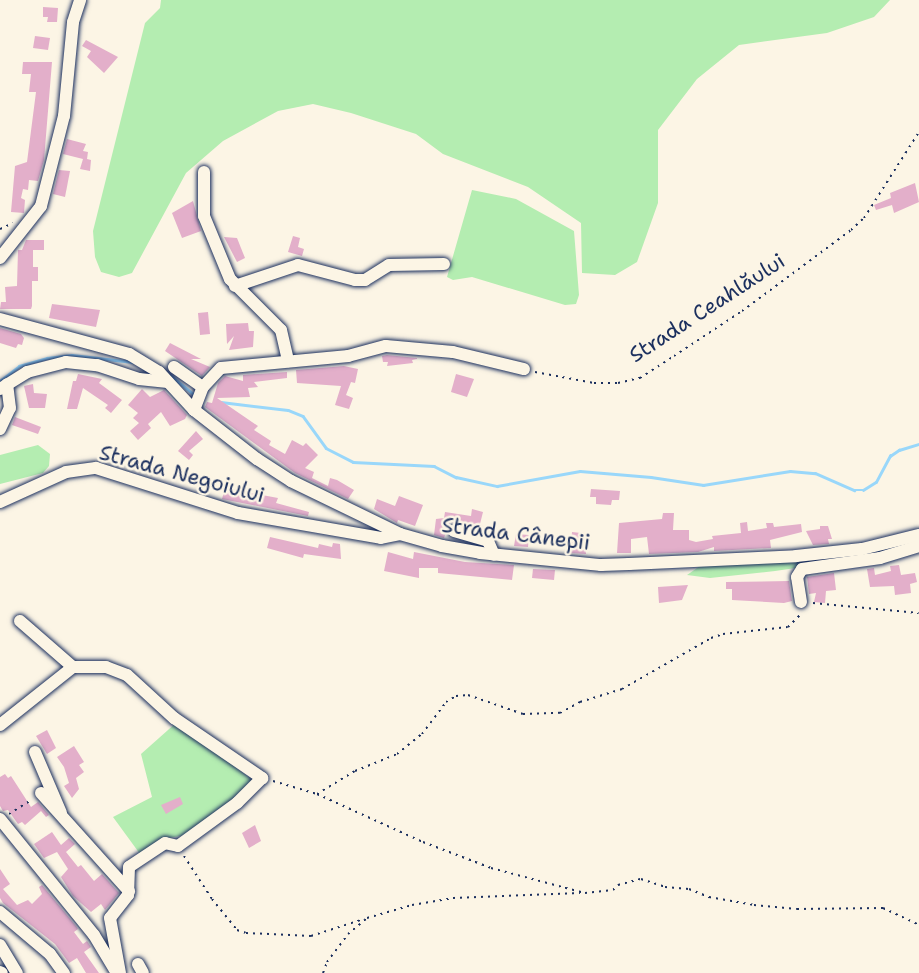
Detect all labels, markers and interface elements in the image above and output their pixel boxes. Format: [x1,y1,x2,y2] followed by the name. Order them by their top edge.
[624,248,790,368] street label: Strada Ceahlăului
[97,440,267,508] street label: Strada Negoiului
[440,512,592,556] street label: Strada Cânepii

